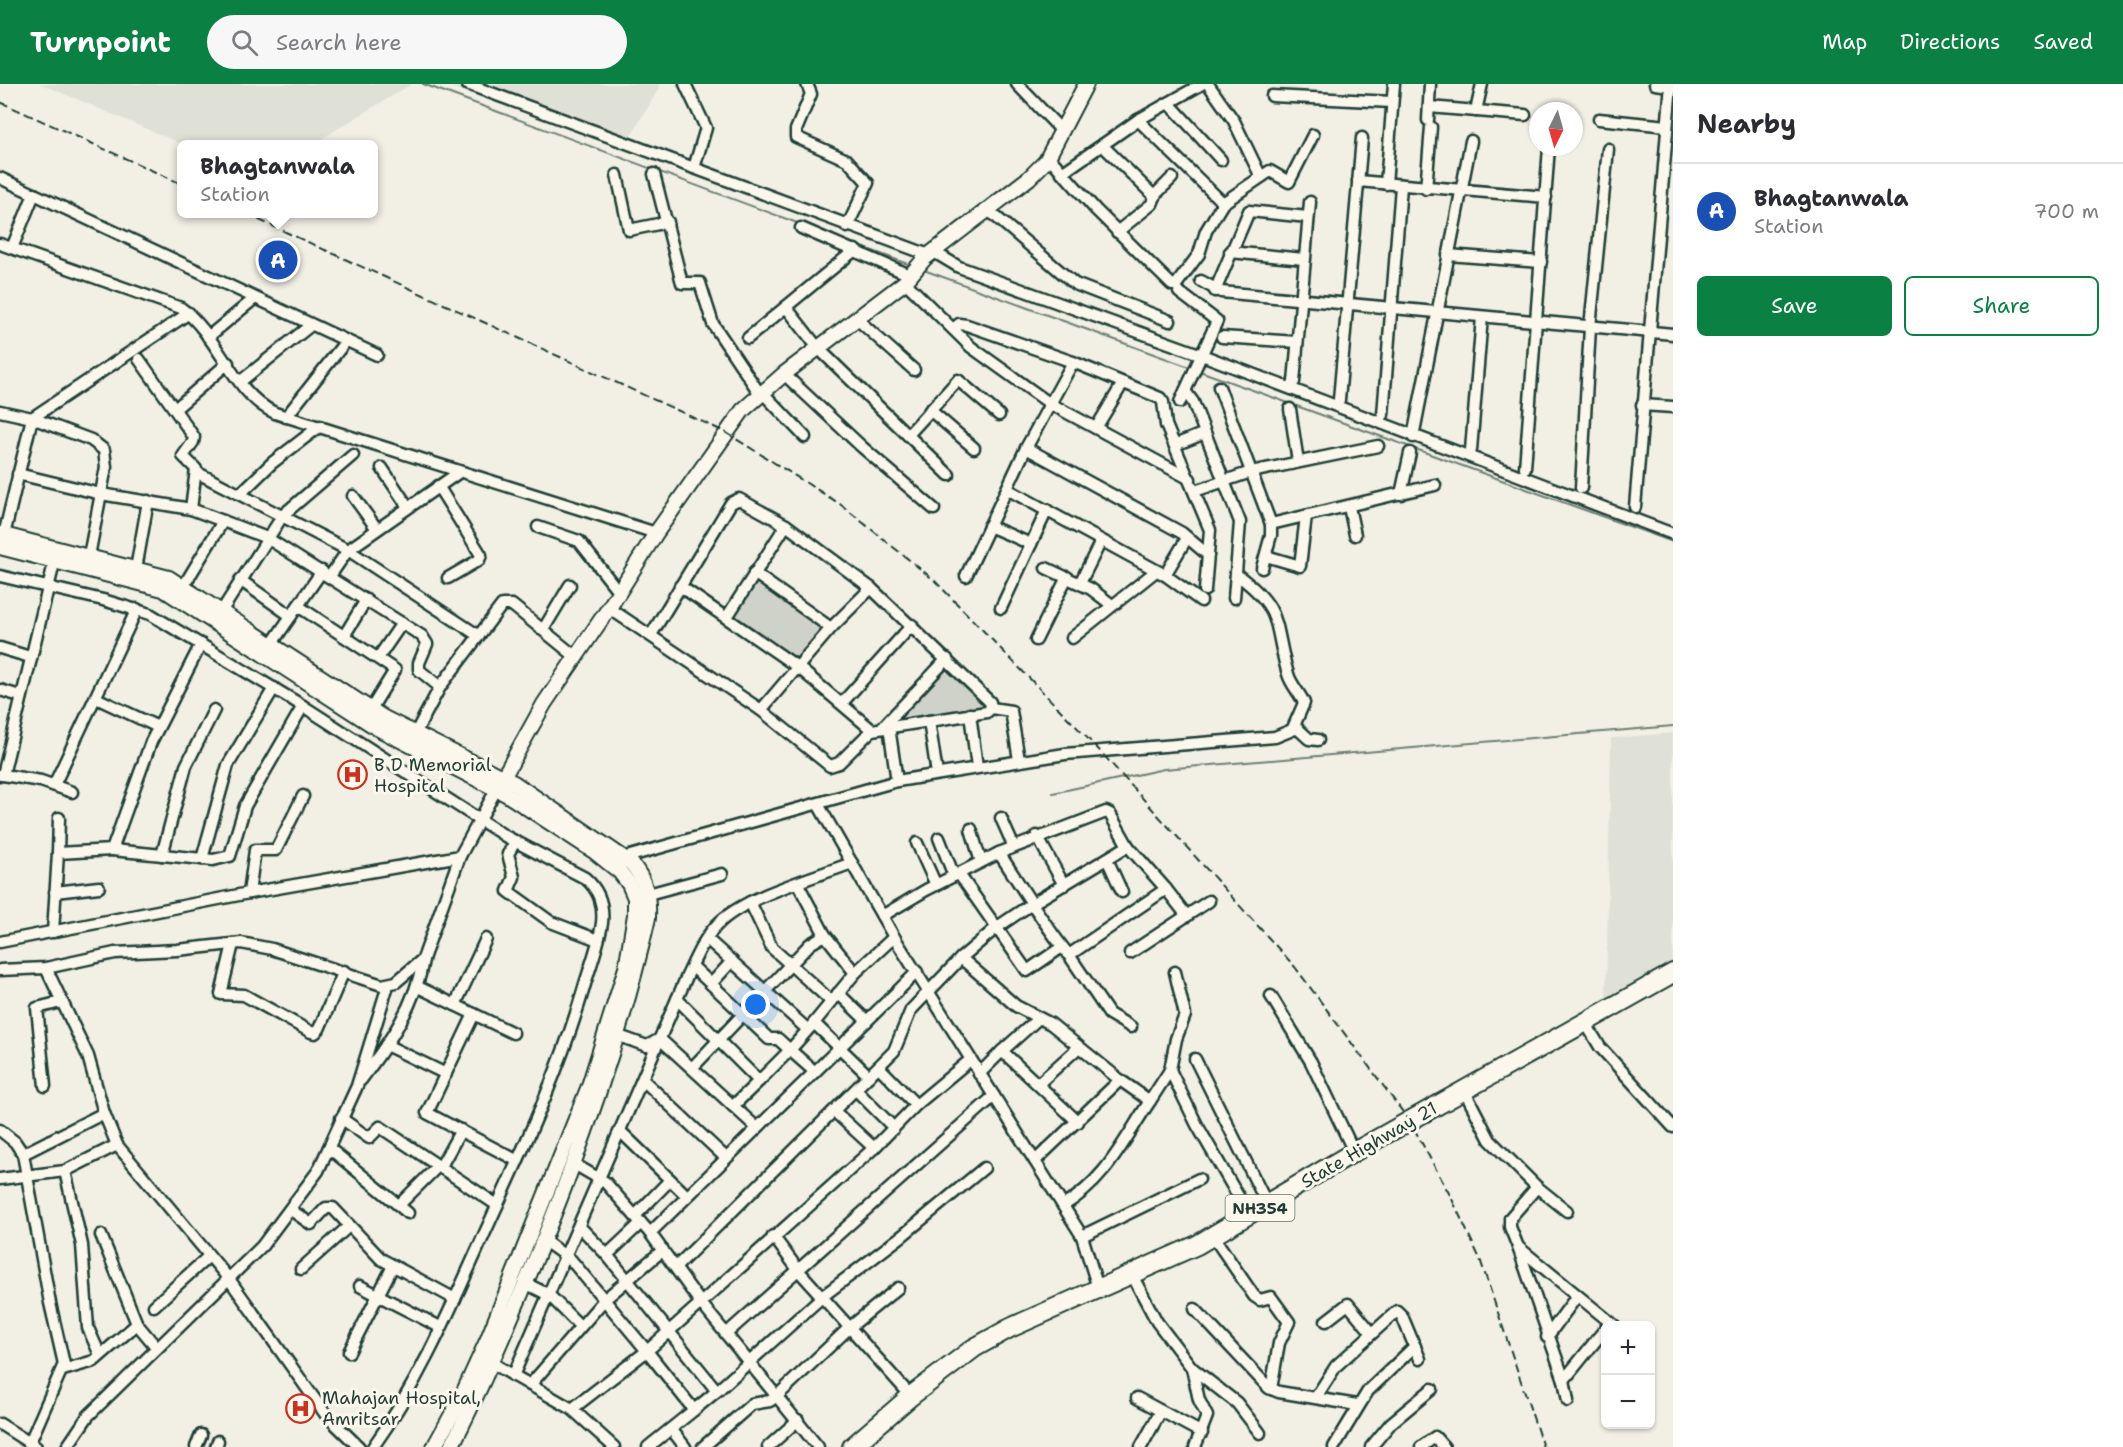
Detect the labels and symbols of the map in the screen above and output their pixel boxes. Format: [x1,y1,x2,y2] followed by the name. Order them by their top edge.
[1529,102,1583,156] north arrow
[258,238,298,282] pin: A
[374,753,492,798] place label: B D Memorial Hospital
[337,759,369,791] hospital icon: B D Memorial Hospital
[741,990,770,1019] your location
[1297,1096,1441,1194] street label: State Highway 21
[1226,1195,1294,1221] road number: NH354
[322,1386,481,1431] place label: Mahajan Hospital, Amritsar
[285,1392,317,1424] hospital icon: Mahajan Hospital, Amritsar

